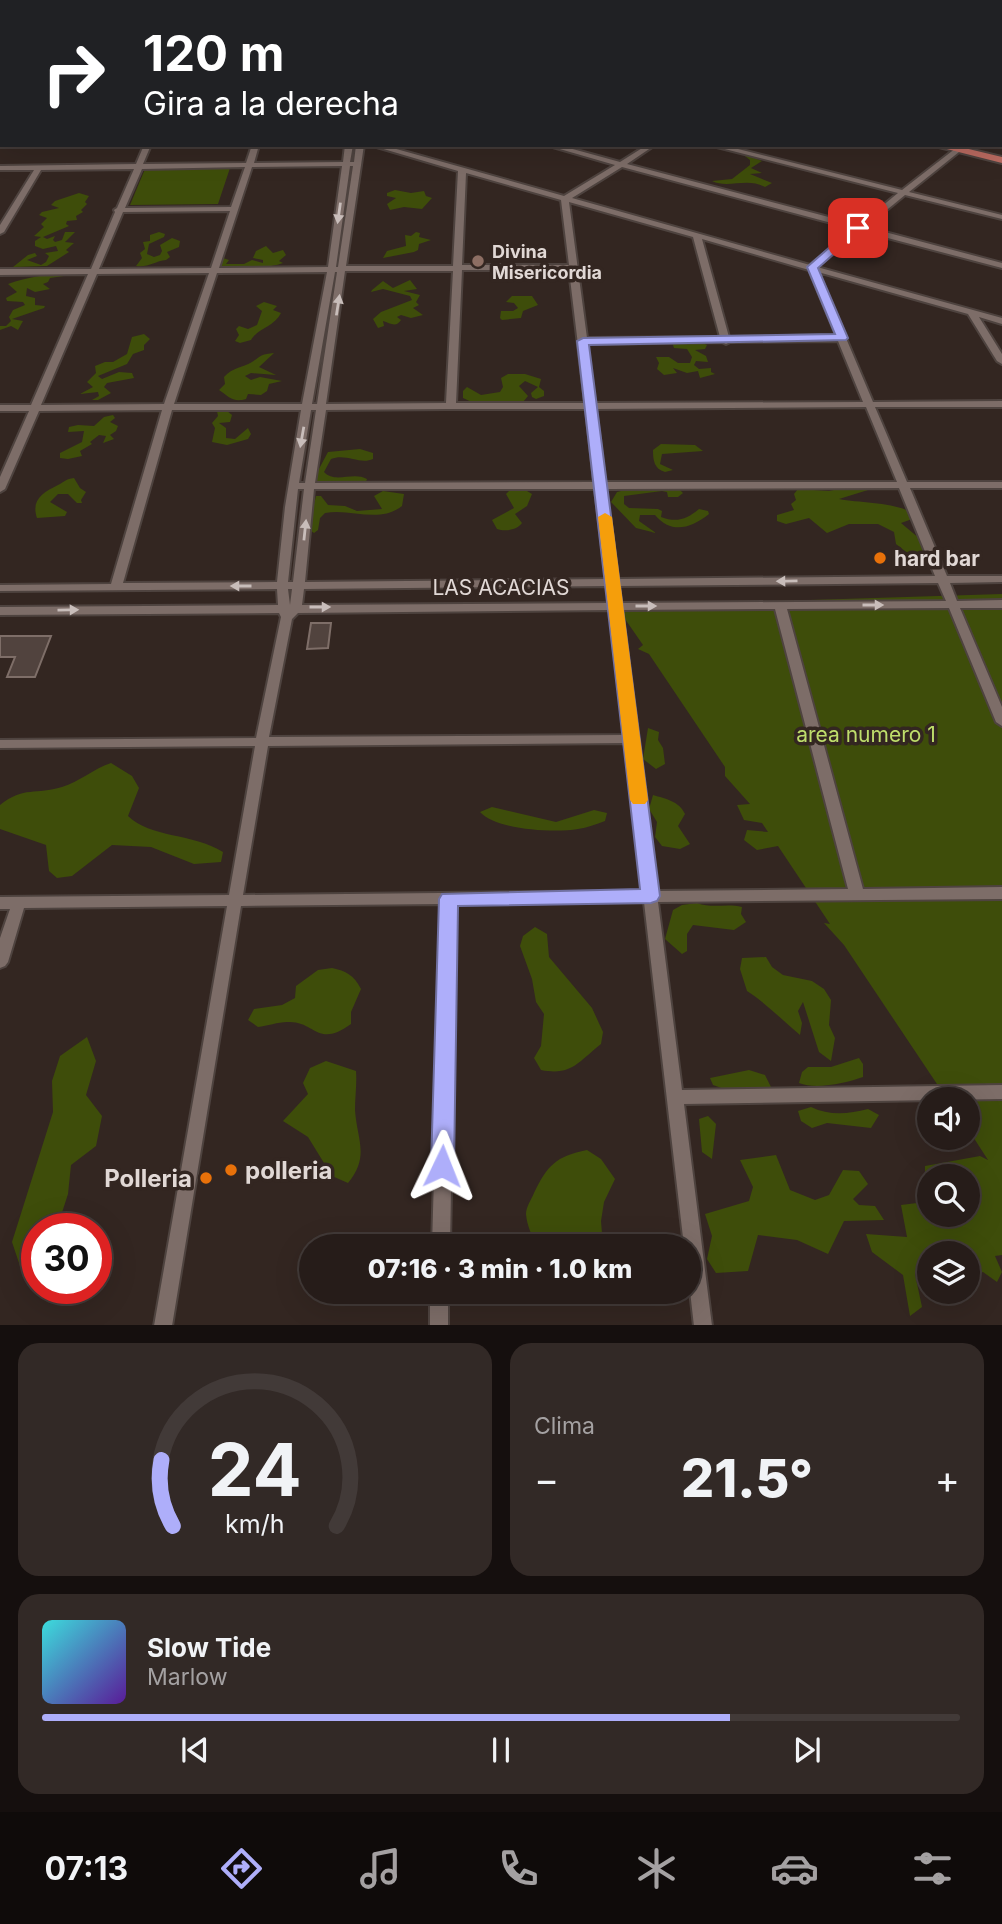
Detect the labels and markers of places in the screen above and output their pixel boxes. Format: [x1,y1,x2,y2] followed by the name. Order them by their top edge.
[828,198,888,258] pin
[492,241,602,283] place label: Divina Misericordia
[470,253,486,269] marker: Divina Misericordia
[894,546,980,571] place label: hard bar
[872,550,888,566] marker: hard bar
[245,1156,333,1185] place label: polleria
[223,1162,239,1178] marker: polleria
[104,1164,192,1193] place label: Polleria
[198,1170,214,1186] marker: Polleria

